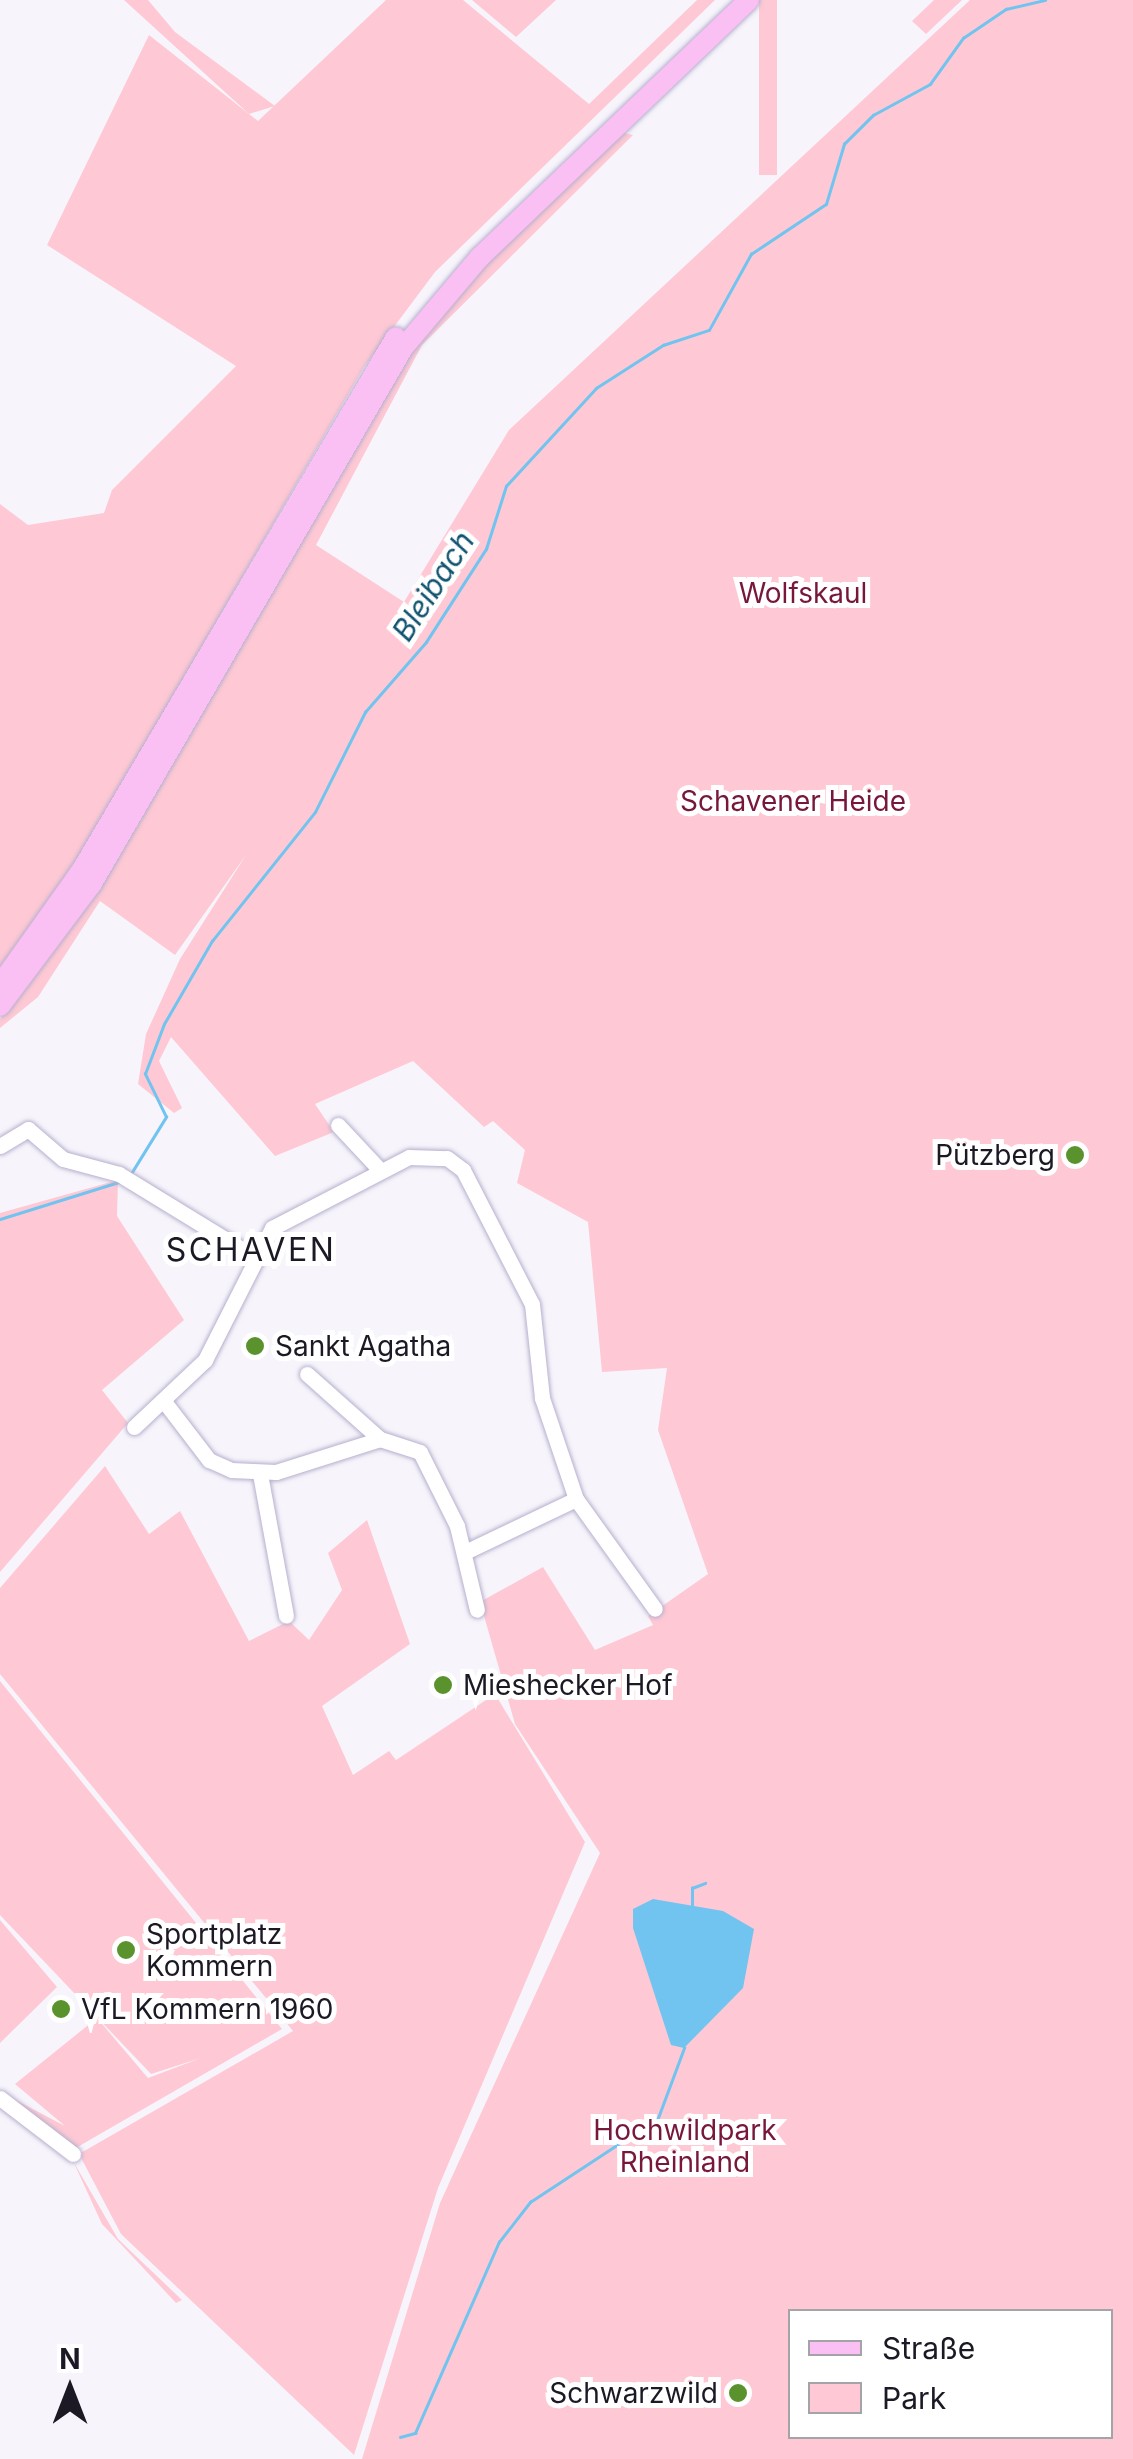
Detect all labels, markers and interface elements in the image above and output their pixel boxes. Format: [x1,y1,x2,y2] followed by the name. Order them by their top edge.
[384,525,482,647] water label: Bleibach
[739,576,867,610] park label: Wolfskaul
[680,784,906,818] park label: Schavener Heide
[935,1138,1055,1172] place label: Pützberg
[1064,1144,1086,1166] marker: Pützberg
[166,1231,336,1269] district label: SCHAVEN
[275,1329,451,1363] place label: Sankt Agatha
[244,1335,266,1357] marker: Sankt Agatha
[463,1668,672,1702] place label: Mieshecker Hof
[432,1674,454,1696] marker: Mieshecker Hof
[146,1917,282,1983] place label: Sportplatz Kommern
[115,1939,137,1961] marker: Sportplatz Kommern
[81,1992,333,2026] place label: VfL Kommern 1960
[50,1998,72,2020] marker: VfL Kommern 1960
[593,2113,777,2179] park label: Hochwildpark Rheinland
[788,2309,1113,2439] legend
[882,2330,975,2366] text: Straße
[20,2339,120,2439] north arrow
[59,2342,81,2376] text: N
[549,2376,718,2410] place label: Schwarzwild
[882,2380,946,2416] text: Park
[727,2382,749,2404] marker: Schwarzwild

